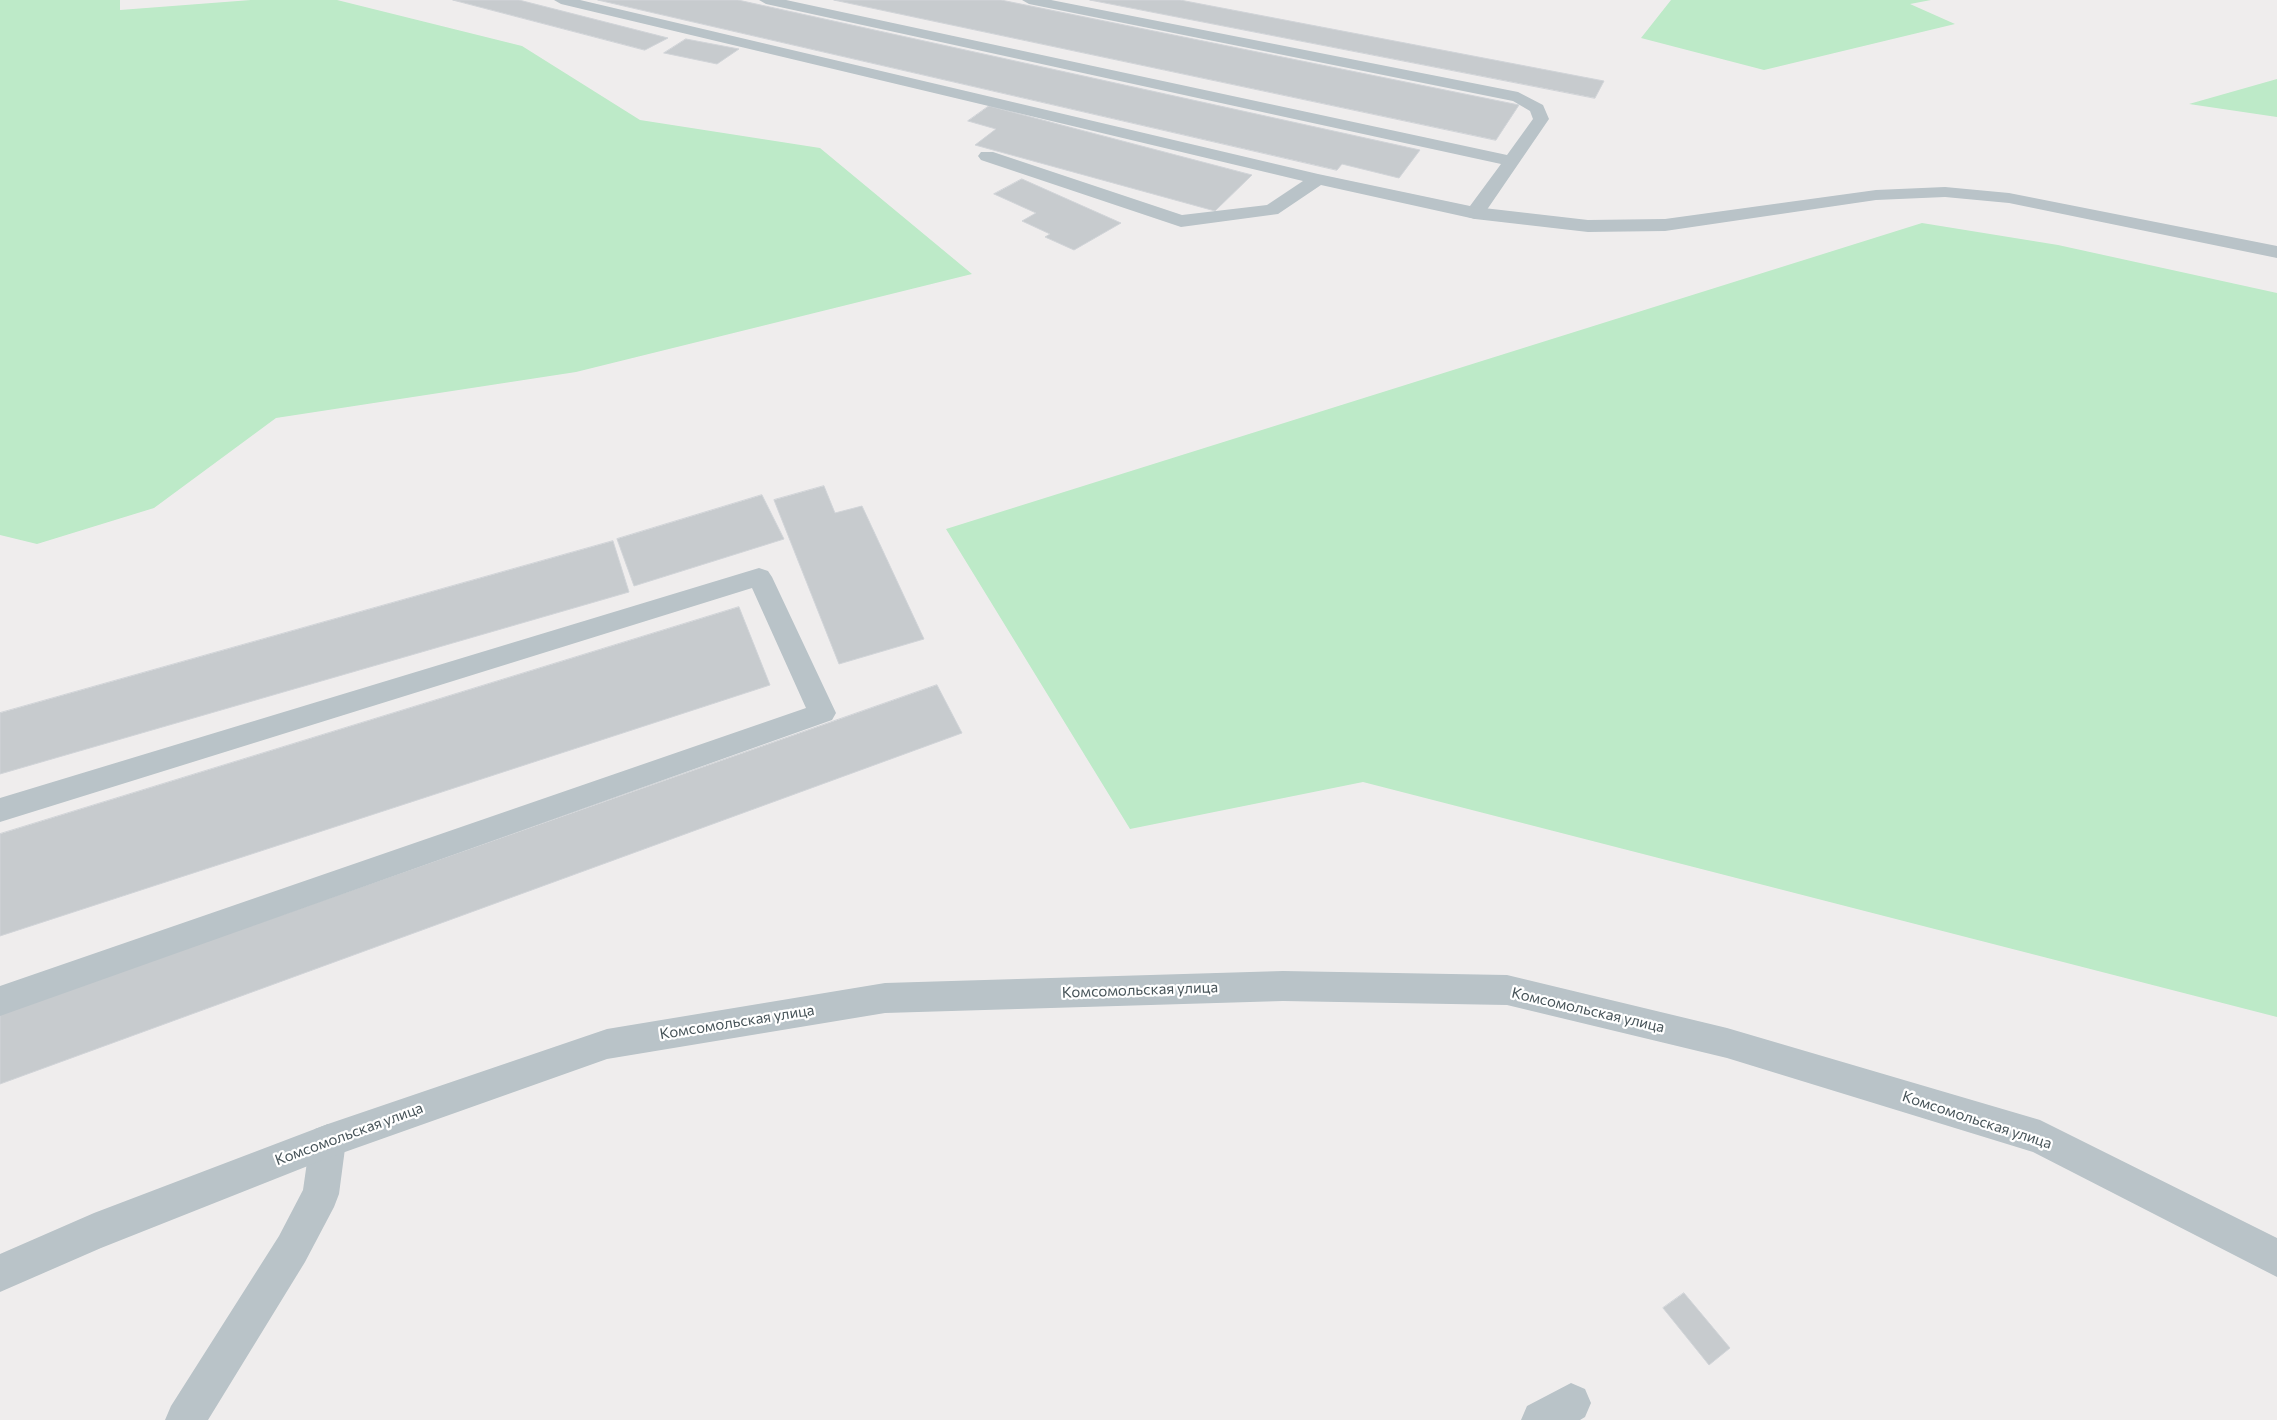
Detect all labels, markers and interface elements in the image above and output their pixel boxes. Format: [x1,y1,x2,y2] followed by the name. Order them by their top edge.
[1062,978,1218,1002] street label: Комсомольская улица
[1510,984,1666,1036] street label: Комсомольская улица
[658,1001,816,1043] street label: Комсомольская улица
[1900,1087,2054,1153] street label: Комсомольская улица
[272,1099,426,1169] street label: Комсомольская улица

